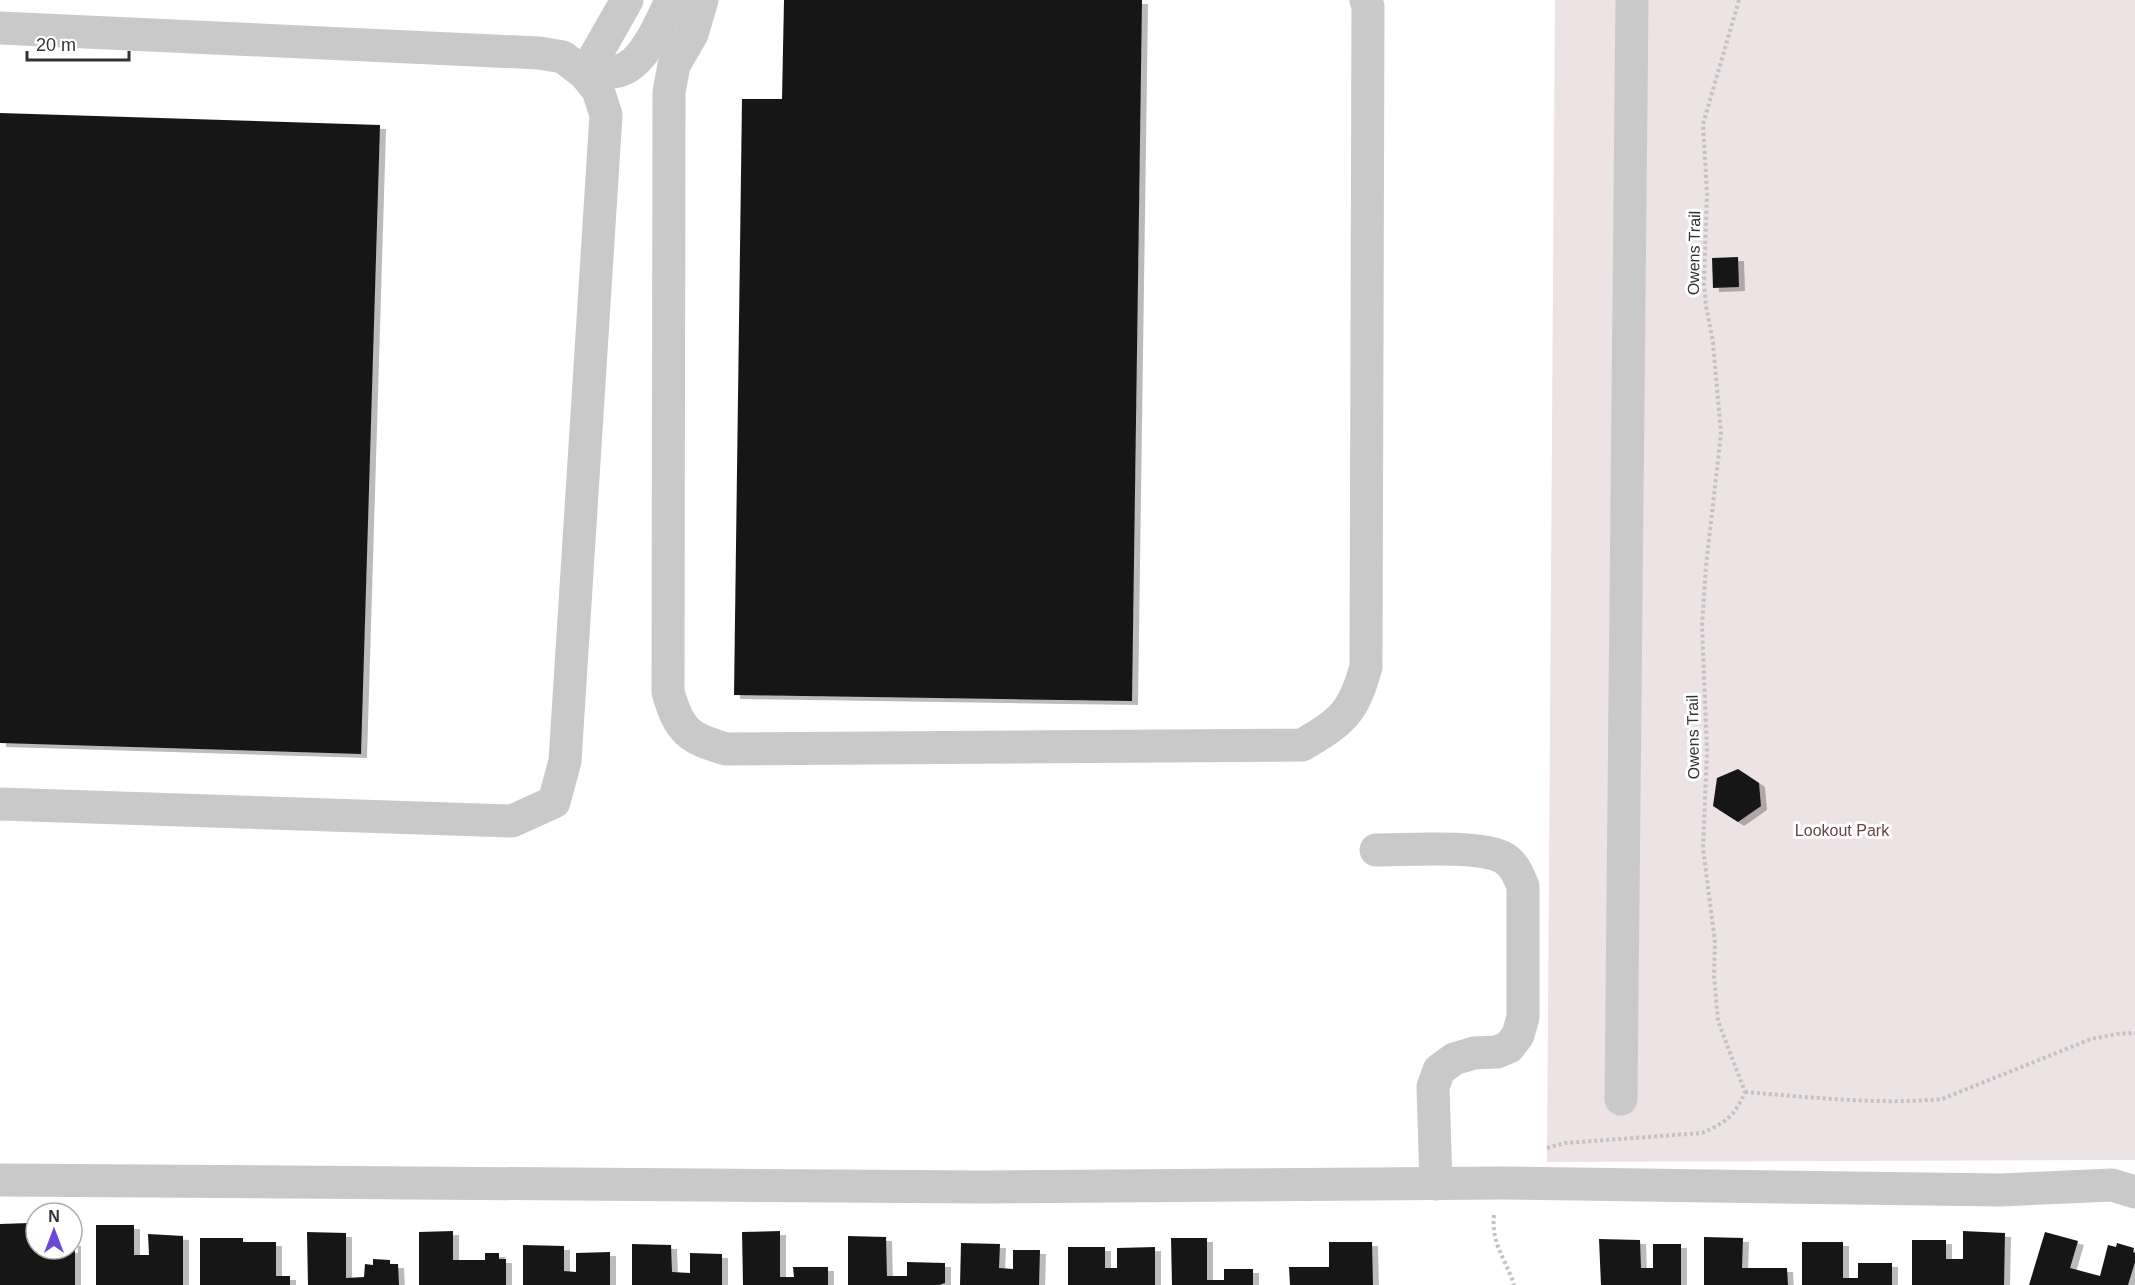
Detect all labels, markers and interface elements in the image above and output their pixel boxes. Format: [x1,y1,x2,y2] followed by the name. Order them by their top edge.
[27,24,129,62] scale bar
[36,35,76,55] text: 20 m
[1685,211,1703,295] street label: Owens Trail
[1684,695,1702,779] street label: Owens Trail
[1795,822,1890,839] park label: Lookout Park
[24,1201,84,1261] north arrow
[48,1208,60,1225] text: N

